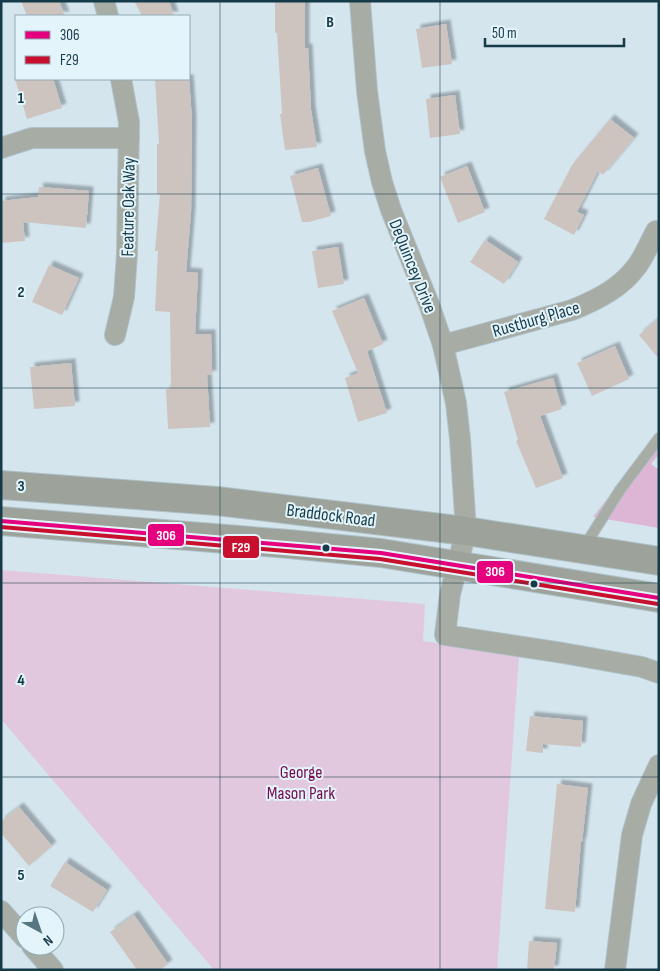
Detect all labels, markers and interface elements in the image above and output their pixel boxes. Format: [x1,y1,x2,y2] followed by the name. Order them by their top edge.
[326,13,334,32] text: B
[15,15,190,80] legend
[485,15,624,47] scale bar
[492,24,517,43] text: 50 m
[60,26,80,45] text: 306
[60,51,79,70] text: F29
[18,89,25,108] text: 1
[117,157,140,257] street label: Feature Oak Way
[384,216,441,316] street label: DeQuincey Drive
[17,283,25,302] text: 2
[490,297,582,342] street label: Rustburg Place
[17,477,25,496] text: 3
[285,500,377,531] street label: Braddock Road
[147,523,185,547] line badge: 306
[156,527,176,544] text: 306
[222,535,260,559] line badge: F29
[232,539,251,556] text: F29
[321,543,331,553] unlabelled marker
[476,560,514,584] line badge: 306
[485,563,505,580] text: 306
[529,579,539,589] unlabelled marker
[17,671,25,690] text: 4
[267,762,335,804] park label: George Mason Park
[17,866,25,885] text: 5
[15,906,65,956] north arrow
[40,932,56,949] text: N

